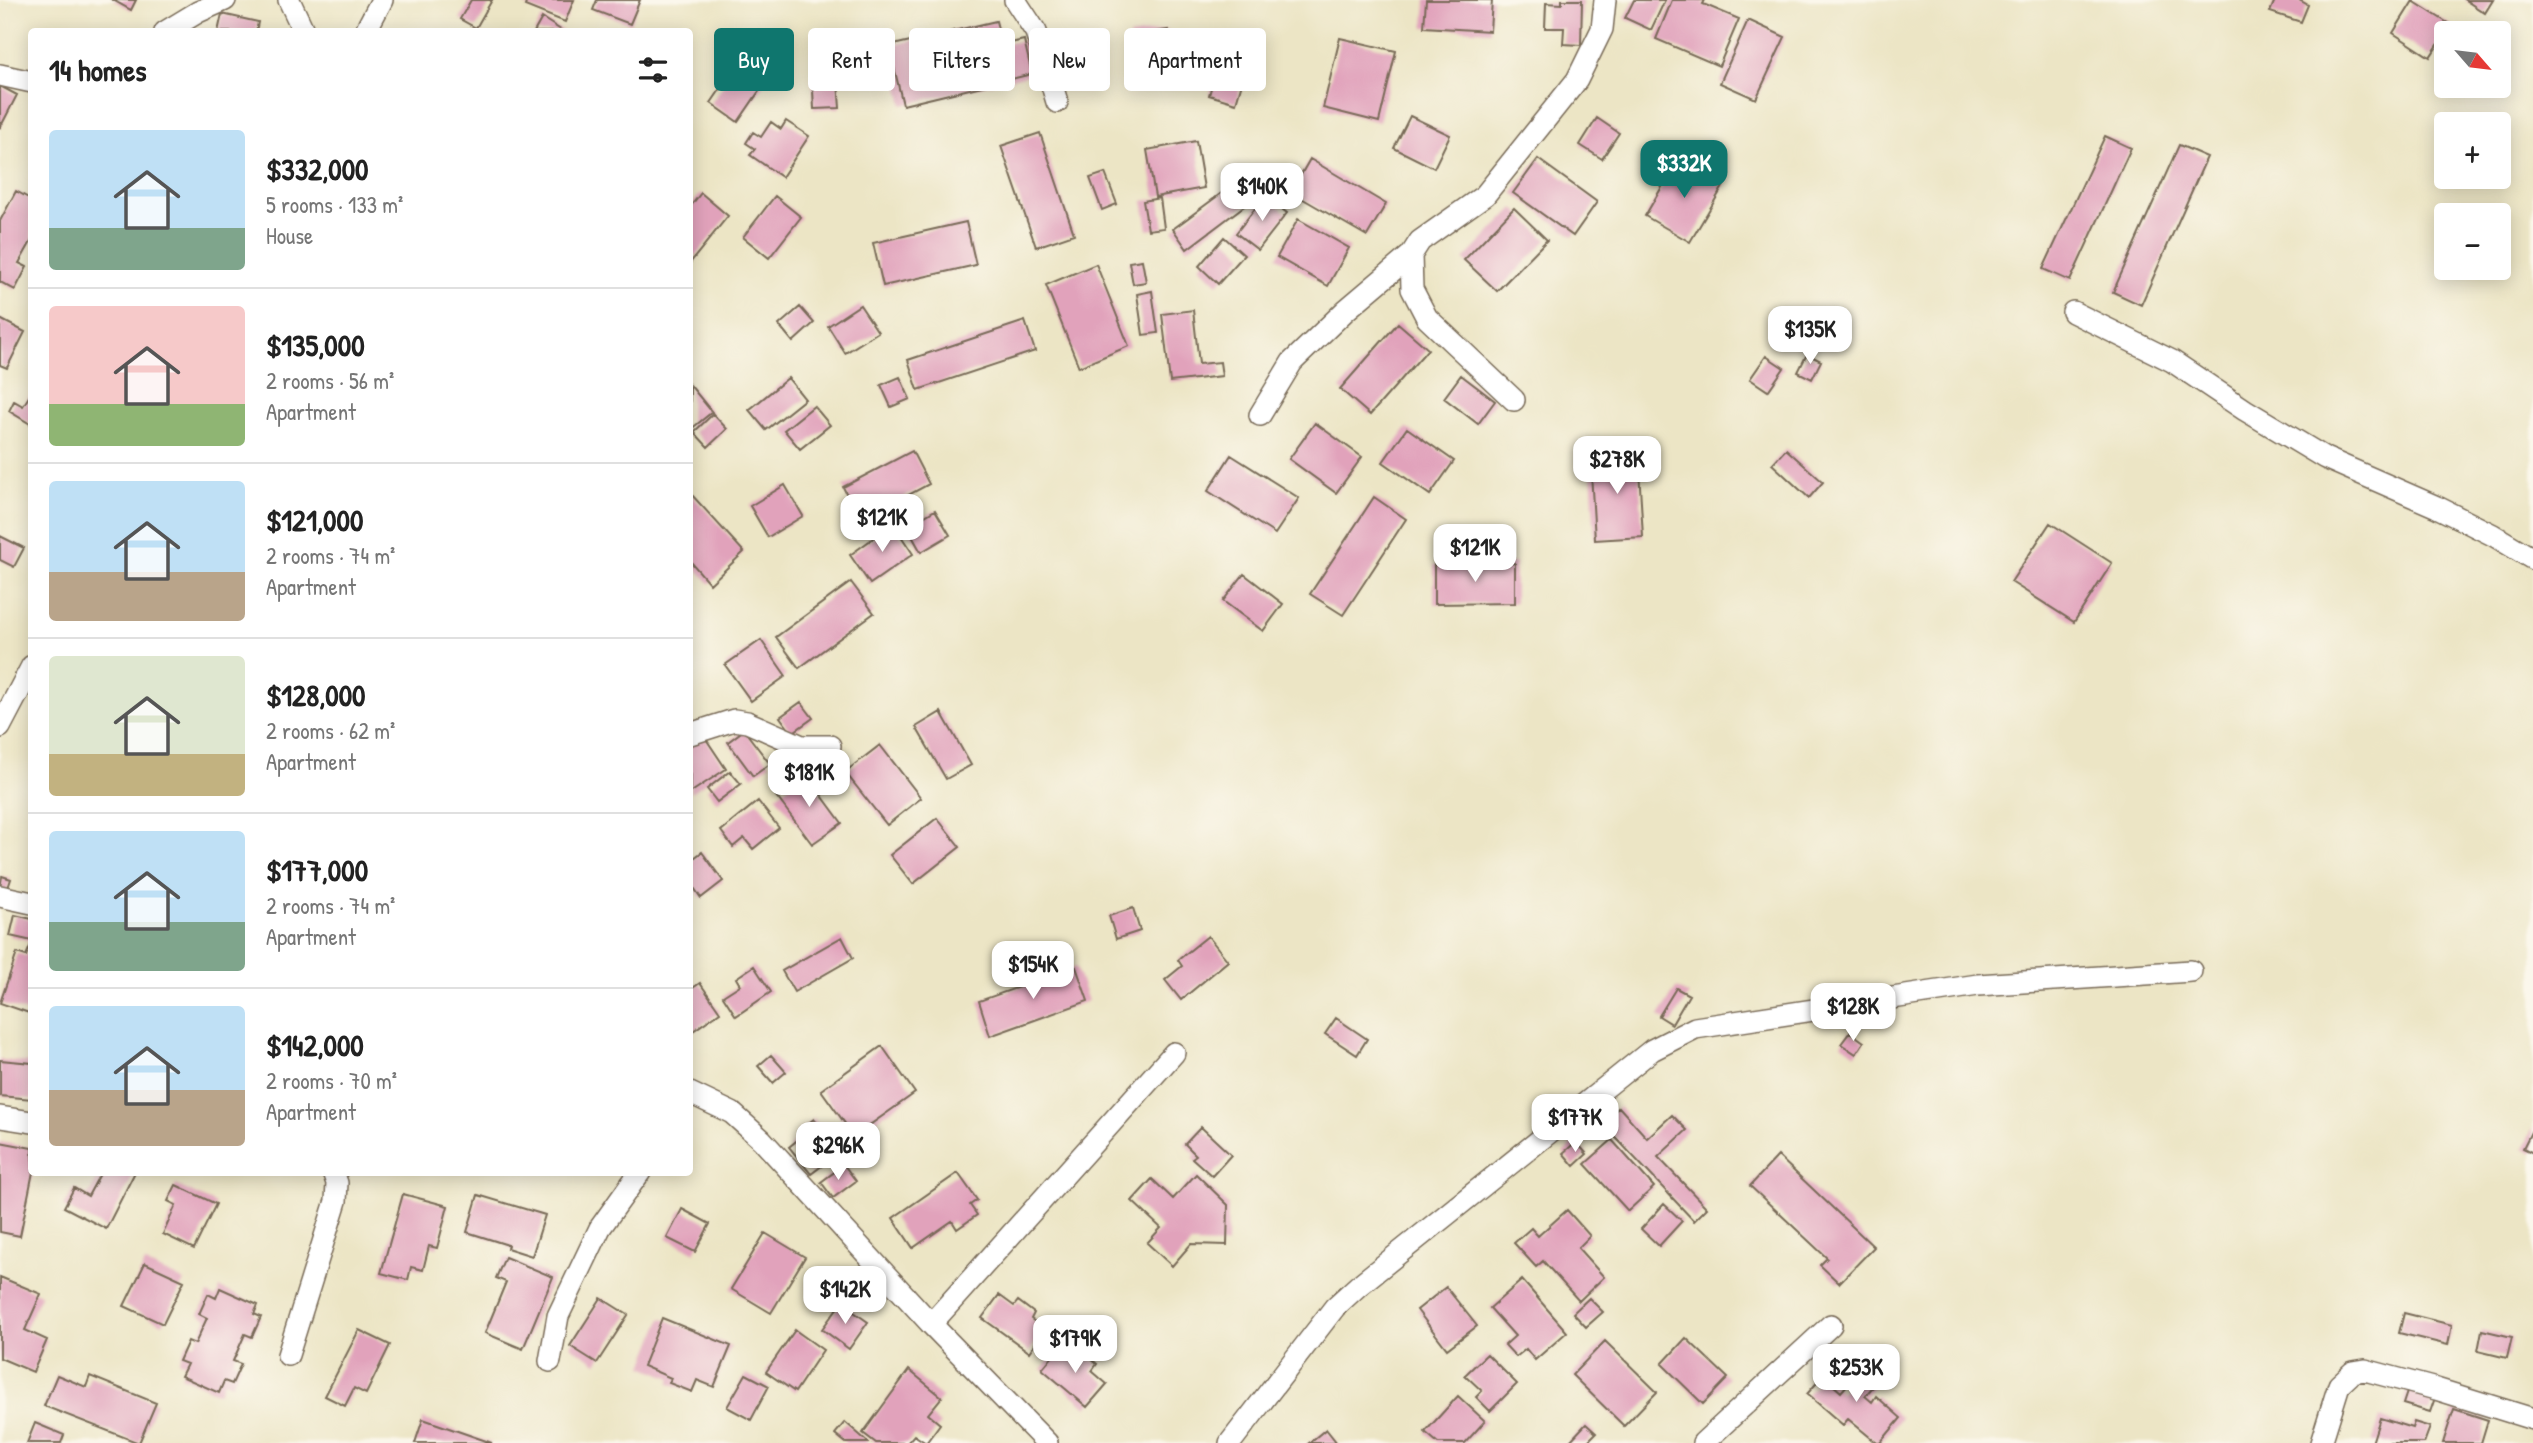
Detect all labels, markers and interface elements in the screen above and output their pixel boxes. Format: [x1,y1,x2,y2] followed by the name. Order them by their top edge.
[2434,21,2511,98] north arrow
[2434,21,2511,280] map controls
[714,28,794,91] chip: Buy
[808,28,895,91] chip: Rent
[909,28,1015,91] chip: Filters
[1029,28,1110,91] chip: New
[1124,28,1266,91] chip: Apartment
[49,50,147,90] text: 14 homes
[634,51,672,89] icon: filters
[2434,112,2511,189] button: +
[1635,140,1733,200] pin: $332K
[1656,147,1712,178] text: $332K
[266,149,369,189] text: $332,000
[105,158,189,242] icon: home
[1213,164,1311,223] pin: $140K
[1237,170,1287,201] text: $140K
[266,189,403,220] text: 5 rooms · 133 m²
[2434,203,2511,280] button: −
[266,220,313,251] text: House
[1761,306,1859,366] pin: $135K
[1784,313,1836,344] text: $135K
[266,325,365,365] text: $135,000
[105,334,189,418] icon: home
[266,365,394,396] text: 2 rooms · 56 m²
[266,396,356,427] text: Apartment
[1568,436,1666,496] pin: $278K
[1589,443,1645,474] text: $278K
[833,494,931,554] pin: $121K
[266,500,363,540] text: $121,000
[856,501,908,532] text: $121K
[105,509,189,593] icon: home
[1426,524,1524,584] pin: $121K
[1449,531,1501,562] text: $121K
[266,540,395,571] text: 2 rooms · 74 m²
[266,571,356,602] text: Apartment
[266,675,366,715] text: $128,000
[105,684,189,768] icon: home
[266,715,395,746] text: 2 rooms · 62 m²
[266,746,356,777] text: Apartment
[760,750,858,809] pin: $181K
[784,756,834,787] text: $181K
[266,850,368,890] text: $177,000
[105,859,189,943] icon: home
[266,890,395,921] text: 2 rooms · 74 m²
[266,921,356,952] text: Apartment
[984,942,1082,1001] pin: $154K
[1008,948,1058,979] text: $154K
[1804,984,1902,1043] pin: $128K
[1827,990,1879,1021] text: $128K
[266,1025,364,1065] text: $142,000
[105,1034,189,1118] icon: home
[266,1065,397,1096] text: 2 rooms · 70 m²
[1526,1094,1624,1154] pin: $177K
[266,1096,356,1127] text: Apartment
[1548,1101,1602,1132] text: $177K
[789,1122,887,1182] pin: $296K
[812,1129,864,1160] text: $296K
[796,1266,894,1326] pin: $142K
[819,1273,871,1304] text: $142K
[1026,1316,1124,1375] pin: $179K
[1049,1322,1101,1353] text: $179K
[1807,1344,1905,1404] pin: $253K
[1829,1351,1883,1382] text: $253K

